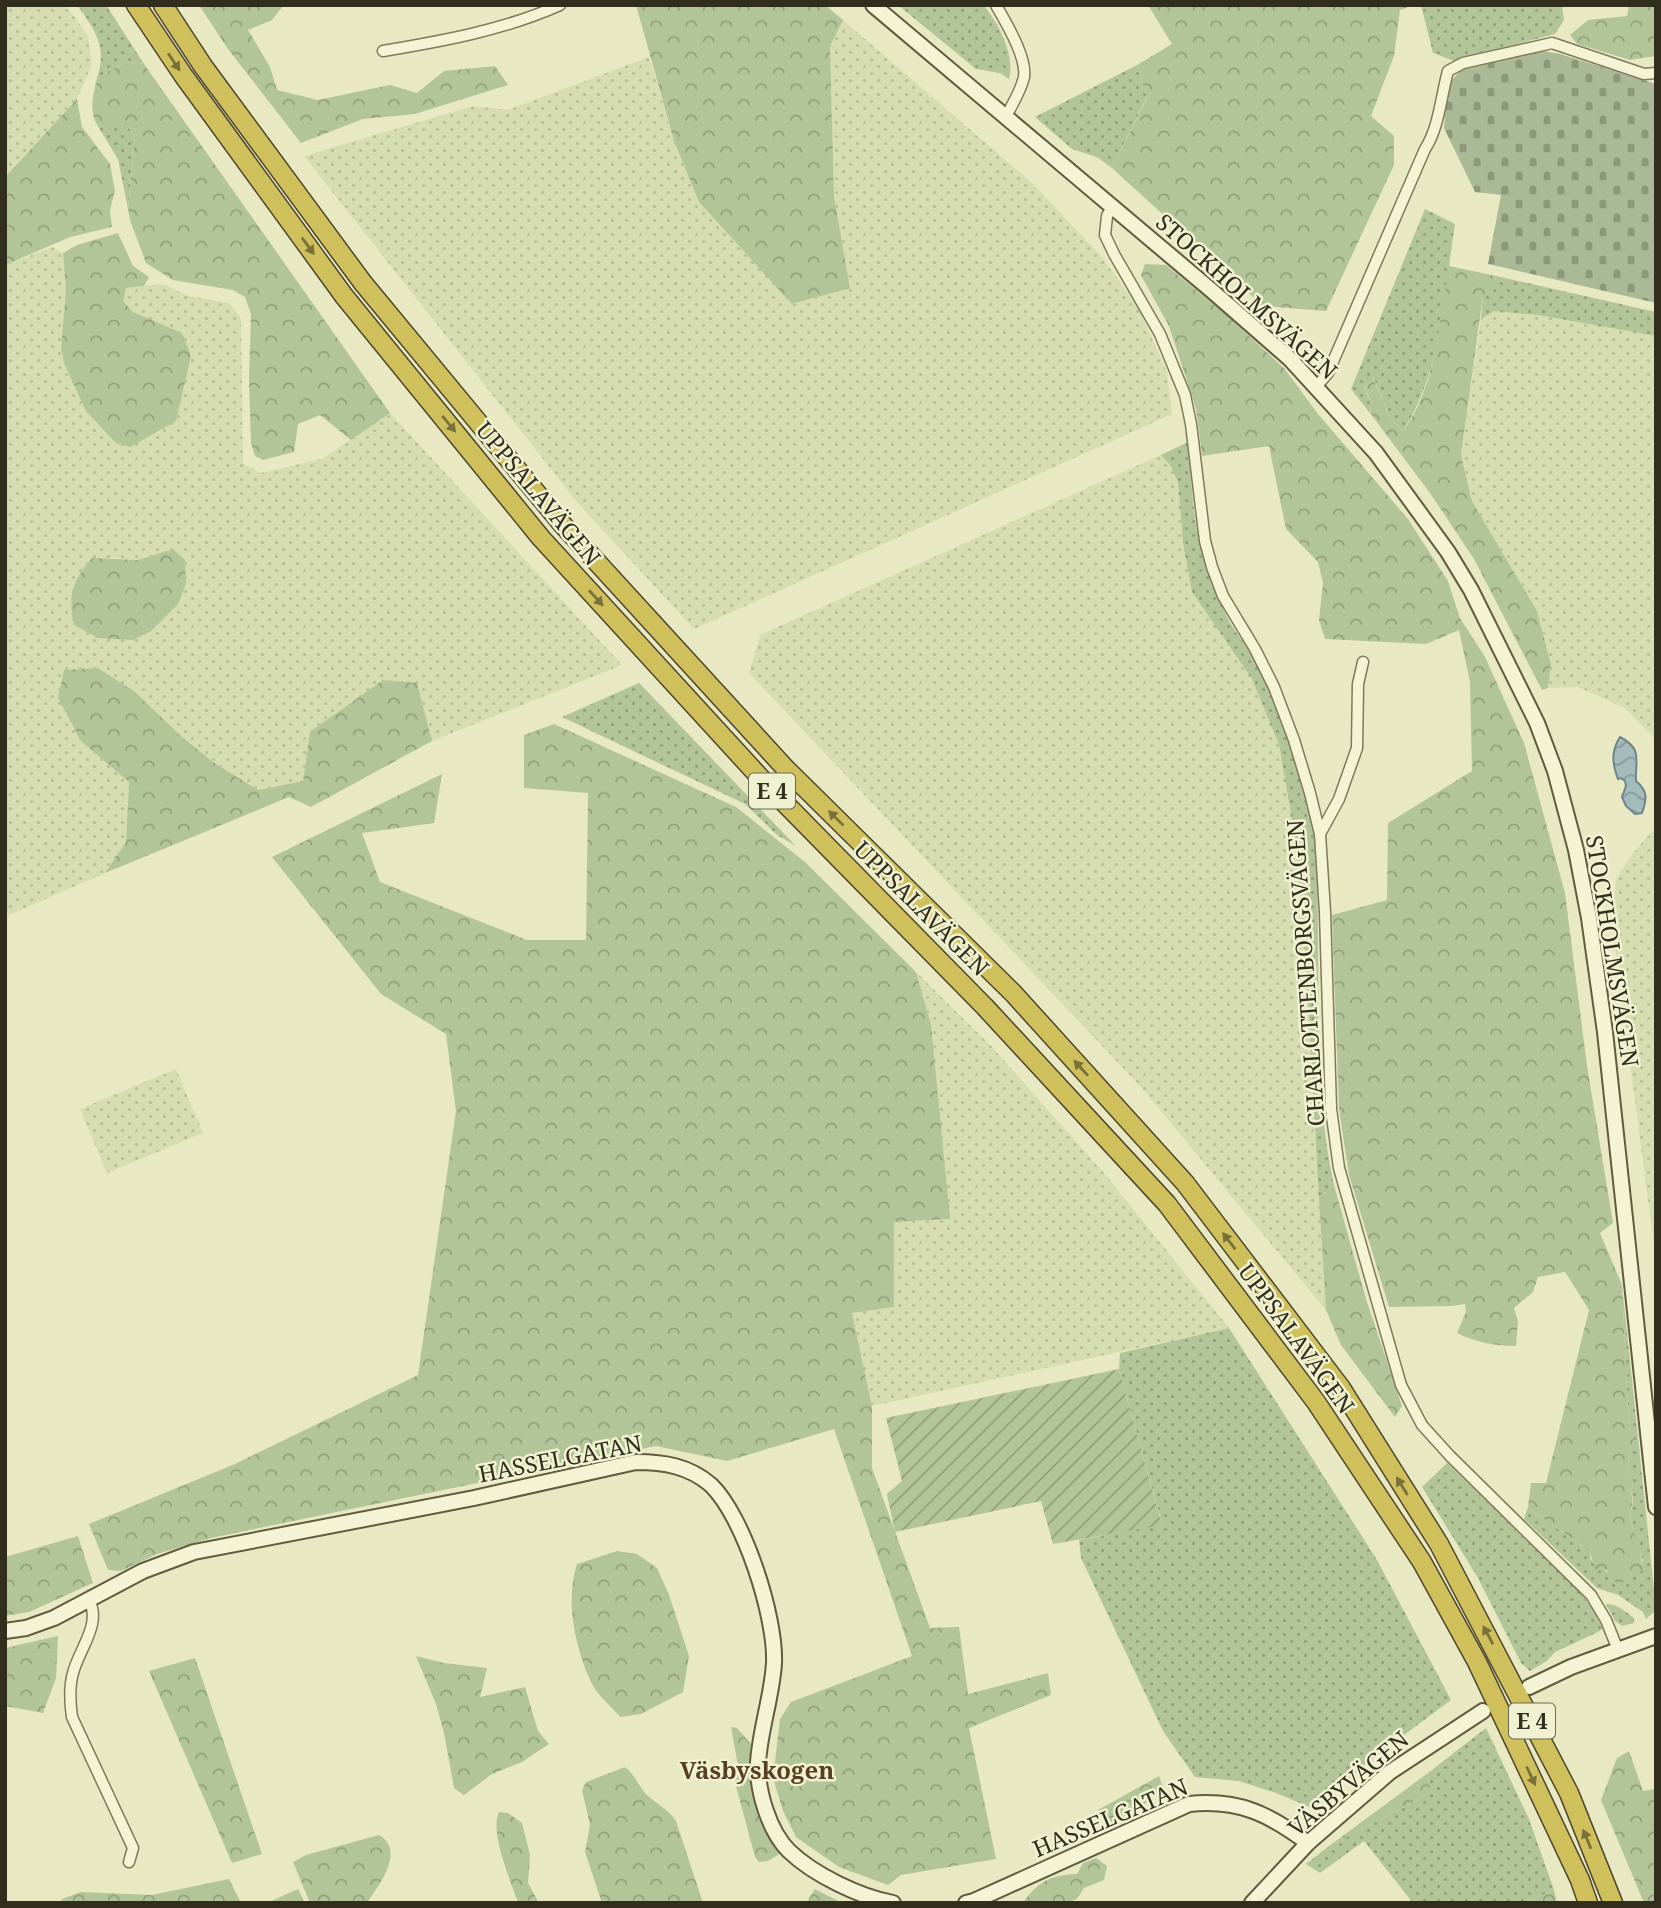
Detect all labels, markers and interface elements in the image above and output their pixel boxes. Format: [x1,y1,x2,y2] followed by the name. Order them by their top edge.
[167,53,181,71] one-way arrow
[1149,206,1345,386] street label: STOCKHOLMSVÄGEN
[300,237,314,255] one-way arrow
[469,414,609,572] street label: UPPSALAVÄGEN
[441,415,456,433] one-way arrow
[588,589,604,607] one-way arrow
[749,774,795,808] road number: E 4
[828,811,845,827] one-way arrow
[1278,818,1332,1128] street label: CHARLOTTENBORGSVÄGEN
[847,833,997,983] street label: UPPSALAVÄGEN
[1579,833,1647,1069] street label: STOCKHOLMSVÄGEN
[1073,1059,1089,1077] one-way arrow
[1222,1232,1236,1250] one-way arrow
[1231,1256,1363,1420] street label: UPPSALAVÄGEN
[476,1426,644,1490] street label: HASSELGATAN
[1396,1477,1409,1496] one-way arrow
[1482,1625,1493,1645] one-way arrow
[1509,1704,1555,1738] road number: E 4
[1281,1723,1415,1843] street label: VÄSBYVÄGEN
[680,1753,834,1786] district label: Väsbyskogen
[1525,1766,1537,1786] one-way arrow
[1027,1770,1193,1864] street label: HASSELGATAN
[1582,1829,1593,1850] one-way arrow

